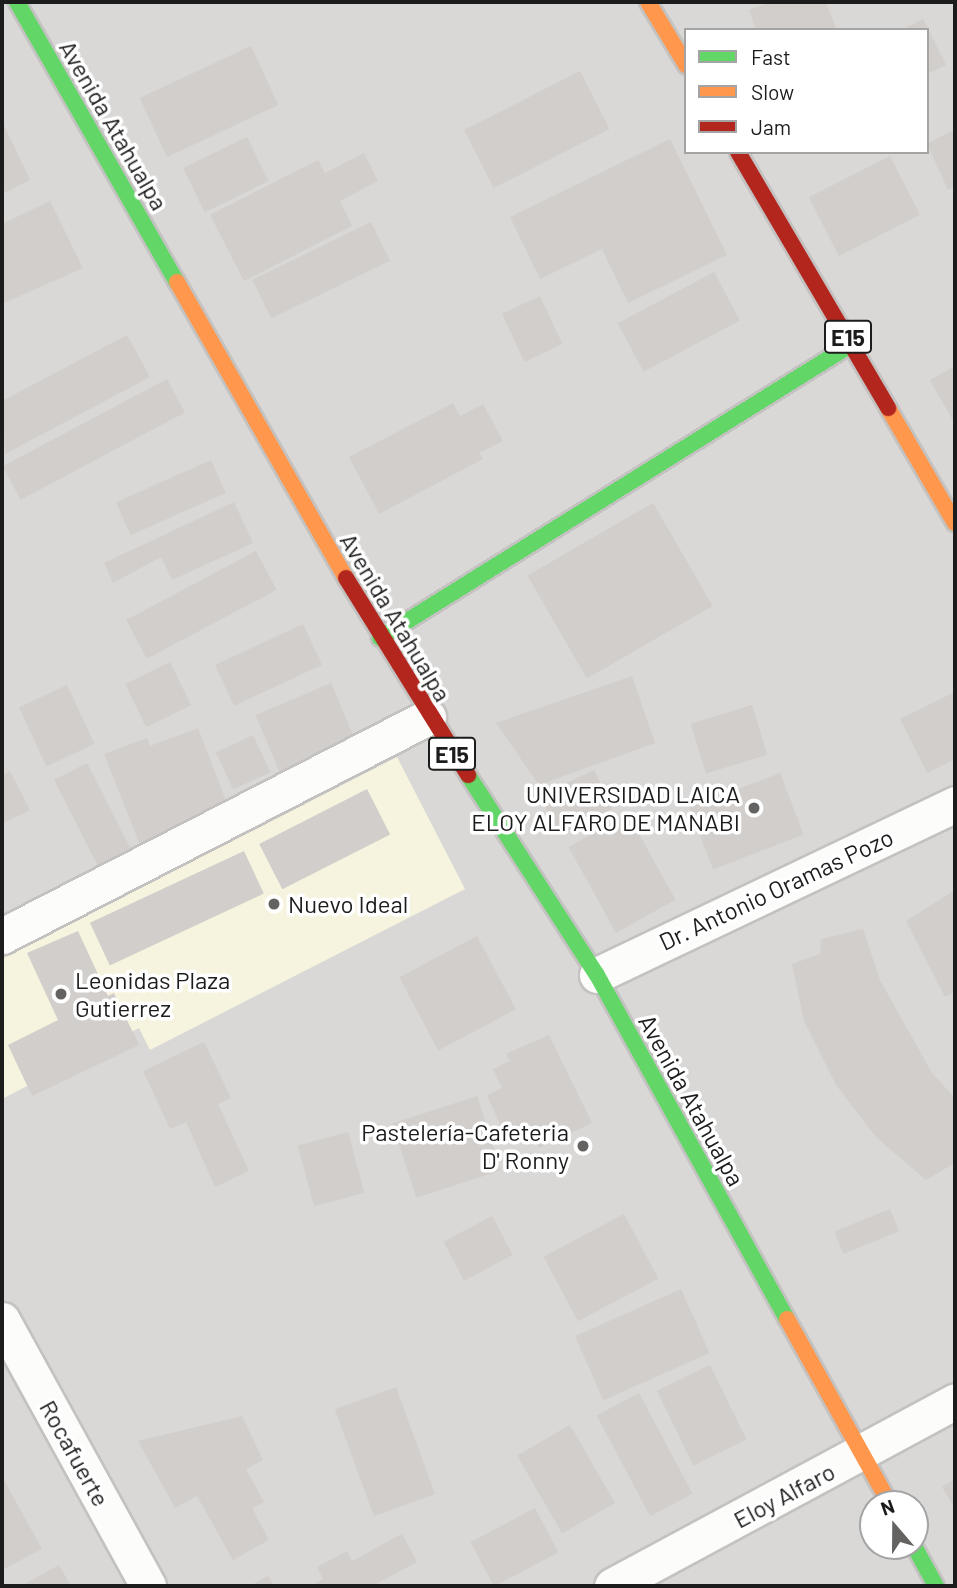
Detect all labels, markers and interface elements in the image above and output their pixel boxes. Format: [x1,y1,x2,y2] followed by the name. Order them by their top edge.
[684,28,929,154] legend
[54,35,174,215] street label: Avenida Atahualpa
[751,44,791,69] text: Fast
[751,79,794,104] text: Slow
[751,114,791,139] text: Jam
[824,318,872,356] road number: E15
[334,528,458,706] street label: Avenida Atahualpa
[428,734,476,774] road number: E15
[471,780,740,836] place label: UNIVERSIDAD LAICA ELOY ALFARO DE MANABI
[746,800,762,816] marker: UNIVERSIDAD LAICA ELOY ALFARO DE MANABI
[654,822,898,956] street label: Dr. Antonio Oramas Pozo
[288,890,408,918] place label: Nuevo Ideal
[266,896,282,912] marker: Nuevo Ideal
[75,966,230,1022] place label: Leonidas Plaza Gutierrez
[53,986,69,1002] marker: Leonidas Plaza Gutierrez
[633,1009,751,1191] street label: Avenida Atahualpa
[361,1118,569,1174] place label: Pastelería-Cafeteria D' Ronny
[575,1138,591,1154] marker: Pastelería-Cafeteria D' Ronny
[34,1395,116,1511] street label: Rocafuerte
[728,1456,840,1534] street label: Eloy Alfaro
[859,1490,929,1560] north arrow
[877,1494,897,1520] text: N

